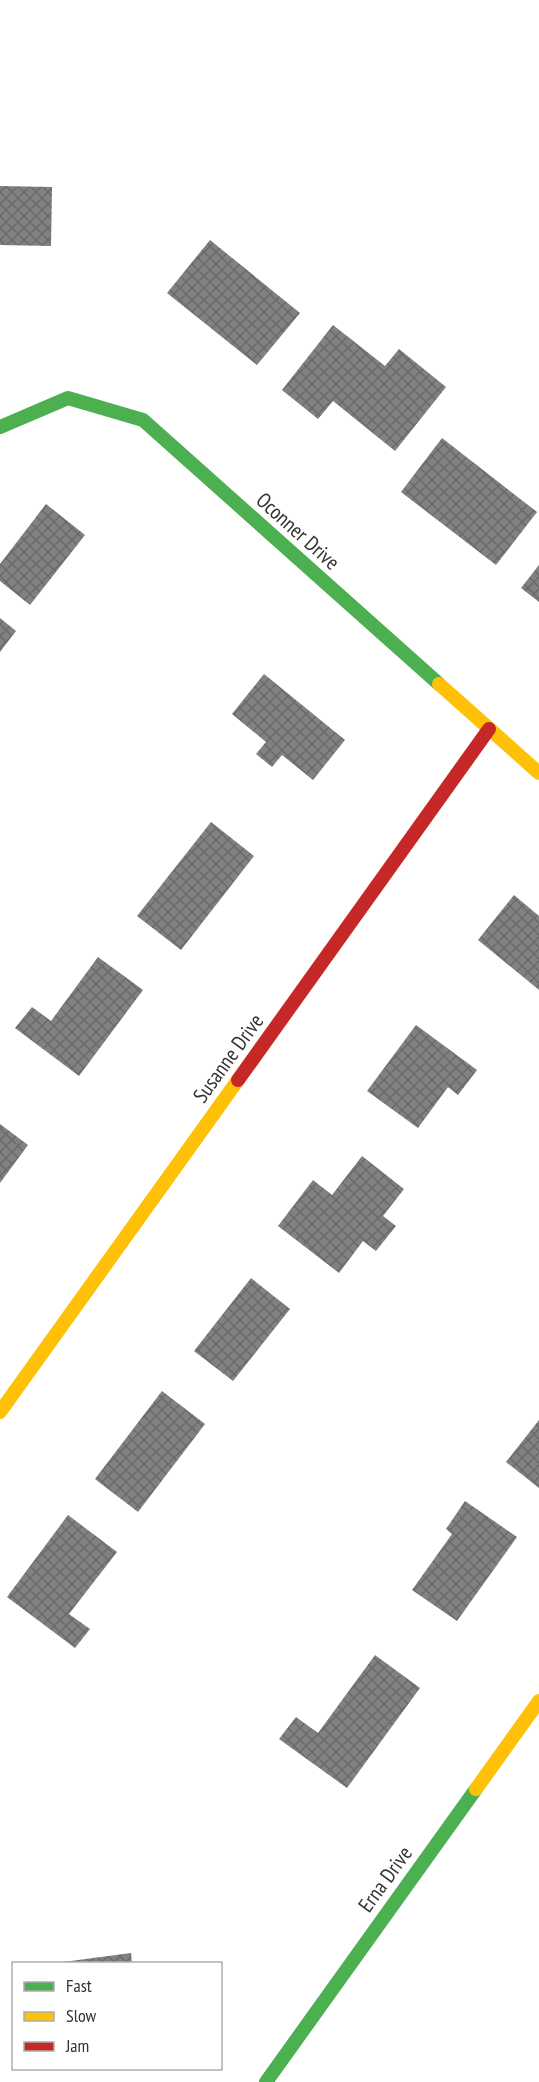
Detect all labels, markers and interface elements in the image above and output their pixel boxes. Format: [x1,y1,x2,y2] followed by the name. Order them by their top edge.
[251,486,345,576] street label: Oconner Drive
[187,1008,269,1108] street label: Susanne Drive
[352,1841,418,1917] street label: Erna Drive
[12,1962,222,2070] legend
[66,1974,92,1997] text: Fast
[66,2004,97,2027] text: Slow
[65,2034,89,2057] text: Jam

